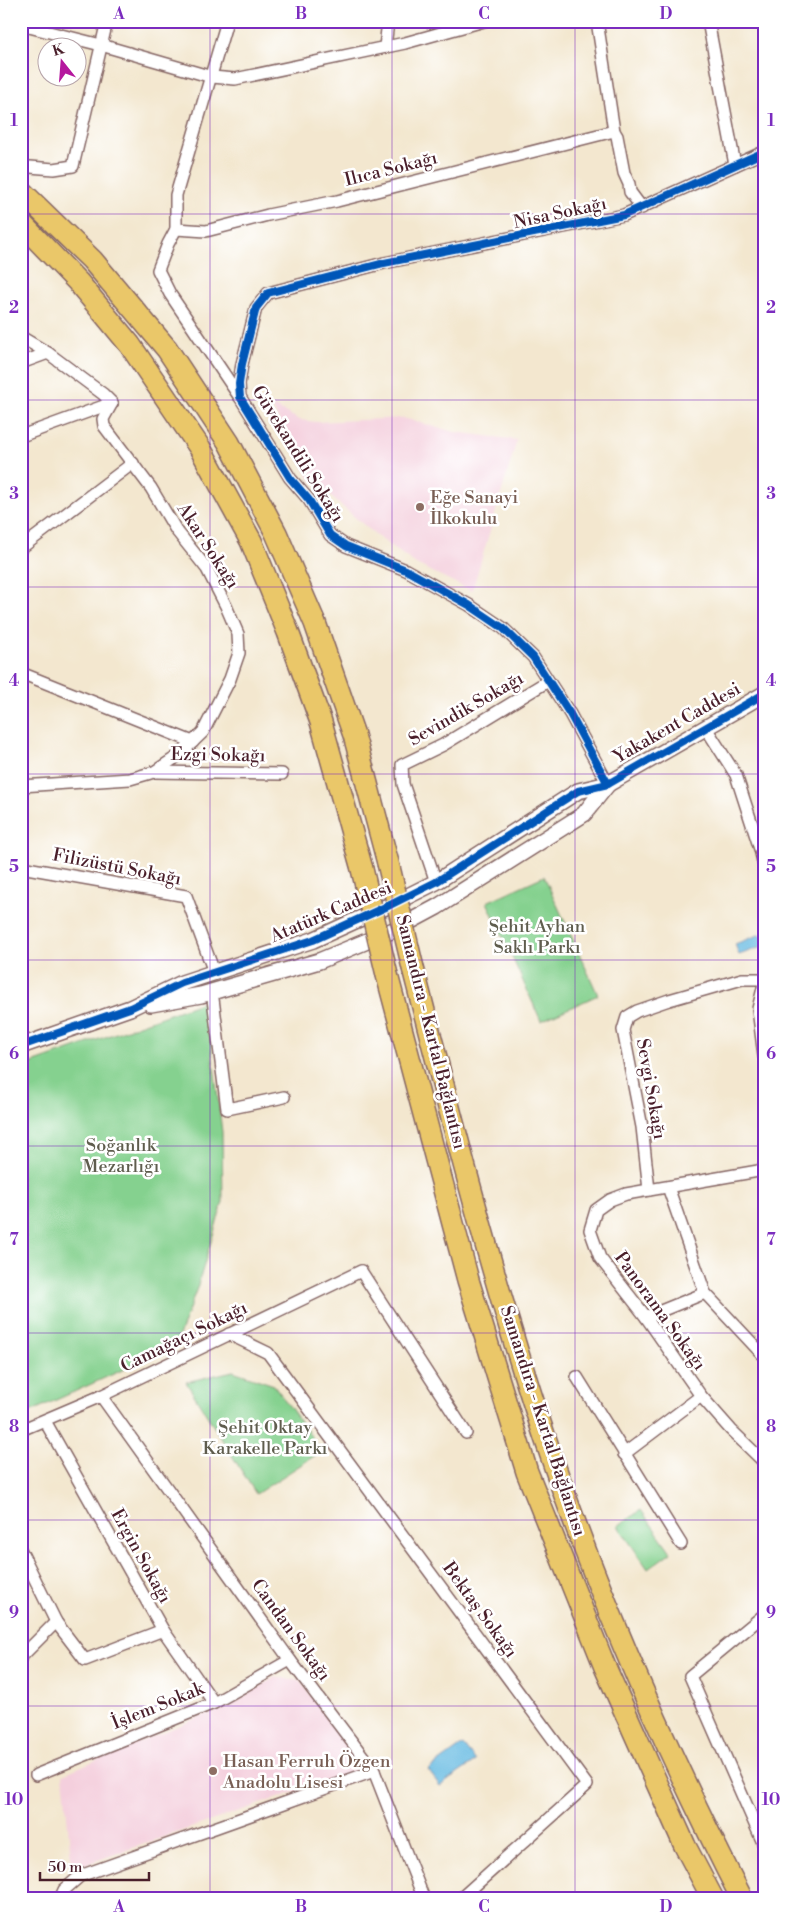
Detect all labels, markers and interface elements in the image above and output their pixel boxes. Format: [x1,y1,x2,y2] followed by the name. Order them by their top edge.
[112,4,125,24] text: A
[295,4,307,24] text: B
[478,4,490,24] text: C
[660,4,673,24] text: D
[38,38,88,88] north arrow
[50,40,67,61] text: K
[10,111,18,131] text: 1
[767,111,775,131] text: 1
[342,146,440,192] street label: Ilıca Sokağı
[511,192,609,234] street label: Nisa Sokağı
[9,298,19,318] text: 2
[766,298,776,318] text: 2
[247,381,349,527] street label: Güvekandili Sokağı
[9,484,19,504] text: 3
[766,484,776,504] text: 3
[430,486,518,530] place label: Eğe Sanayi İlkokulu
[171,498,244,593] street label: Akar Sokağı
[414,501,426,513] marker: Eğe Sanayi İlkokulu
[404,667,528,751] street label: Sevindik Sokağı
[9,671,20,691] text: 4
[766,671,777,691] text: 4
[608,677,745,769] street label: Yakakent Caddesi
[170,743,266,767] street label: Ezgi Sokağı
[51,843,183,891] street label: Filizüstü Sokağı
[9,857,19,877] text: 5
[766,857,776,877] text: 5
[266,876,395,948] street label: Atatürk Caddesi
[391,912,471,1152] street label: Samandıra - Kartal Bağlantısı
[489,915,586,959] park label: Şehit Ayhan Saklı Parkı
[631,1037,671,1141] street label: Sevgi Sokağı
[9,1044,19,1064] text: 6
[766,1044,776,1064] text: 6
[83,1134,159,1178] park label: Soğanlık Mezarlığı
[9,1230,19,1250] text: 7
[766,1230,776,1250] text: 7
[609,1247,711,1375] street label: Panorama Sokağı
[117,1296,251,1378] street label: Camağaçı Sokağı
[495,1303,591,1539] street label: Samandıra - Kartal Bağlantısı
[203,1416,328,1460] park label: Şehit Oktay Karakelle Parkı
[9,1417,19,1437] text: 8
[766,1417,776,1437] text: 8
[106,1505,176,1607] street label: Ergin Sokağı
[437,1557,523,1663] street label: Bektaş Sokağı
[246,1574,336,1686] street label: Candan Sokağı
[9,1603,19,1623] text: 9
[766,1603,776,1623] text: 9
[108,1676,209,1735] street label: İşlem Sokak
[222,1750,391,1794] place label: Hasan Ferruh Özgen Anadolu Lisesi
[207,1765,219,1777] marker: Hasan Ferruh Özgen Anadolu Lisesi
[5,1790,23,1810] text: 10
[762,1790,780,1810] text: 10
[40,1850,149,1882] scale bar
[48,1858,82,1877] text: 50 m
[112,1897,125,1917] text: A
[295,1897,307,1917] text: B
[478,1897,490,1917] text: C
[660,1897,673,1917] text: D

